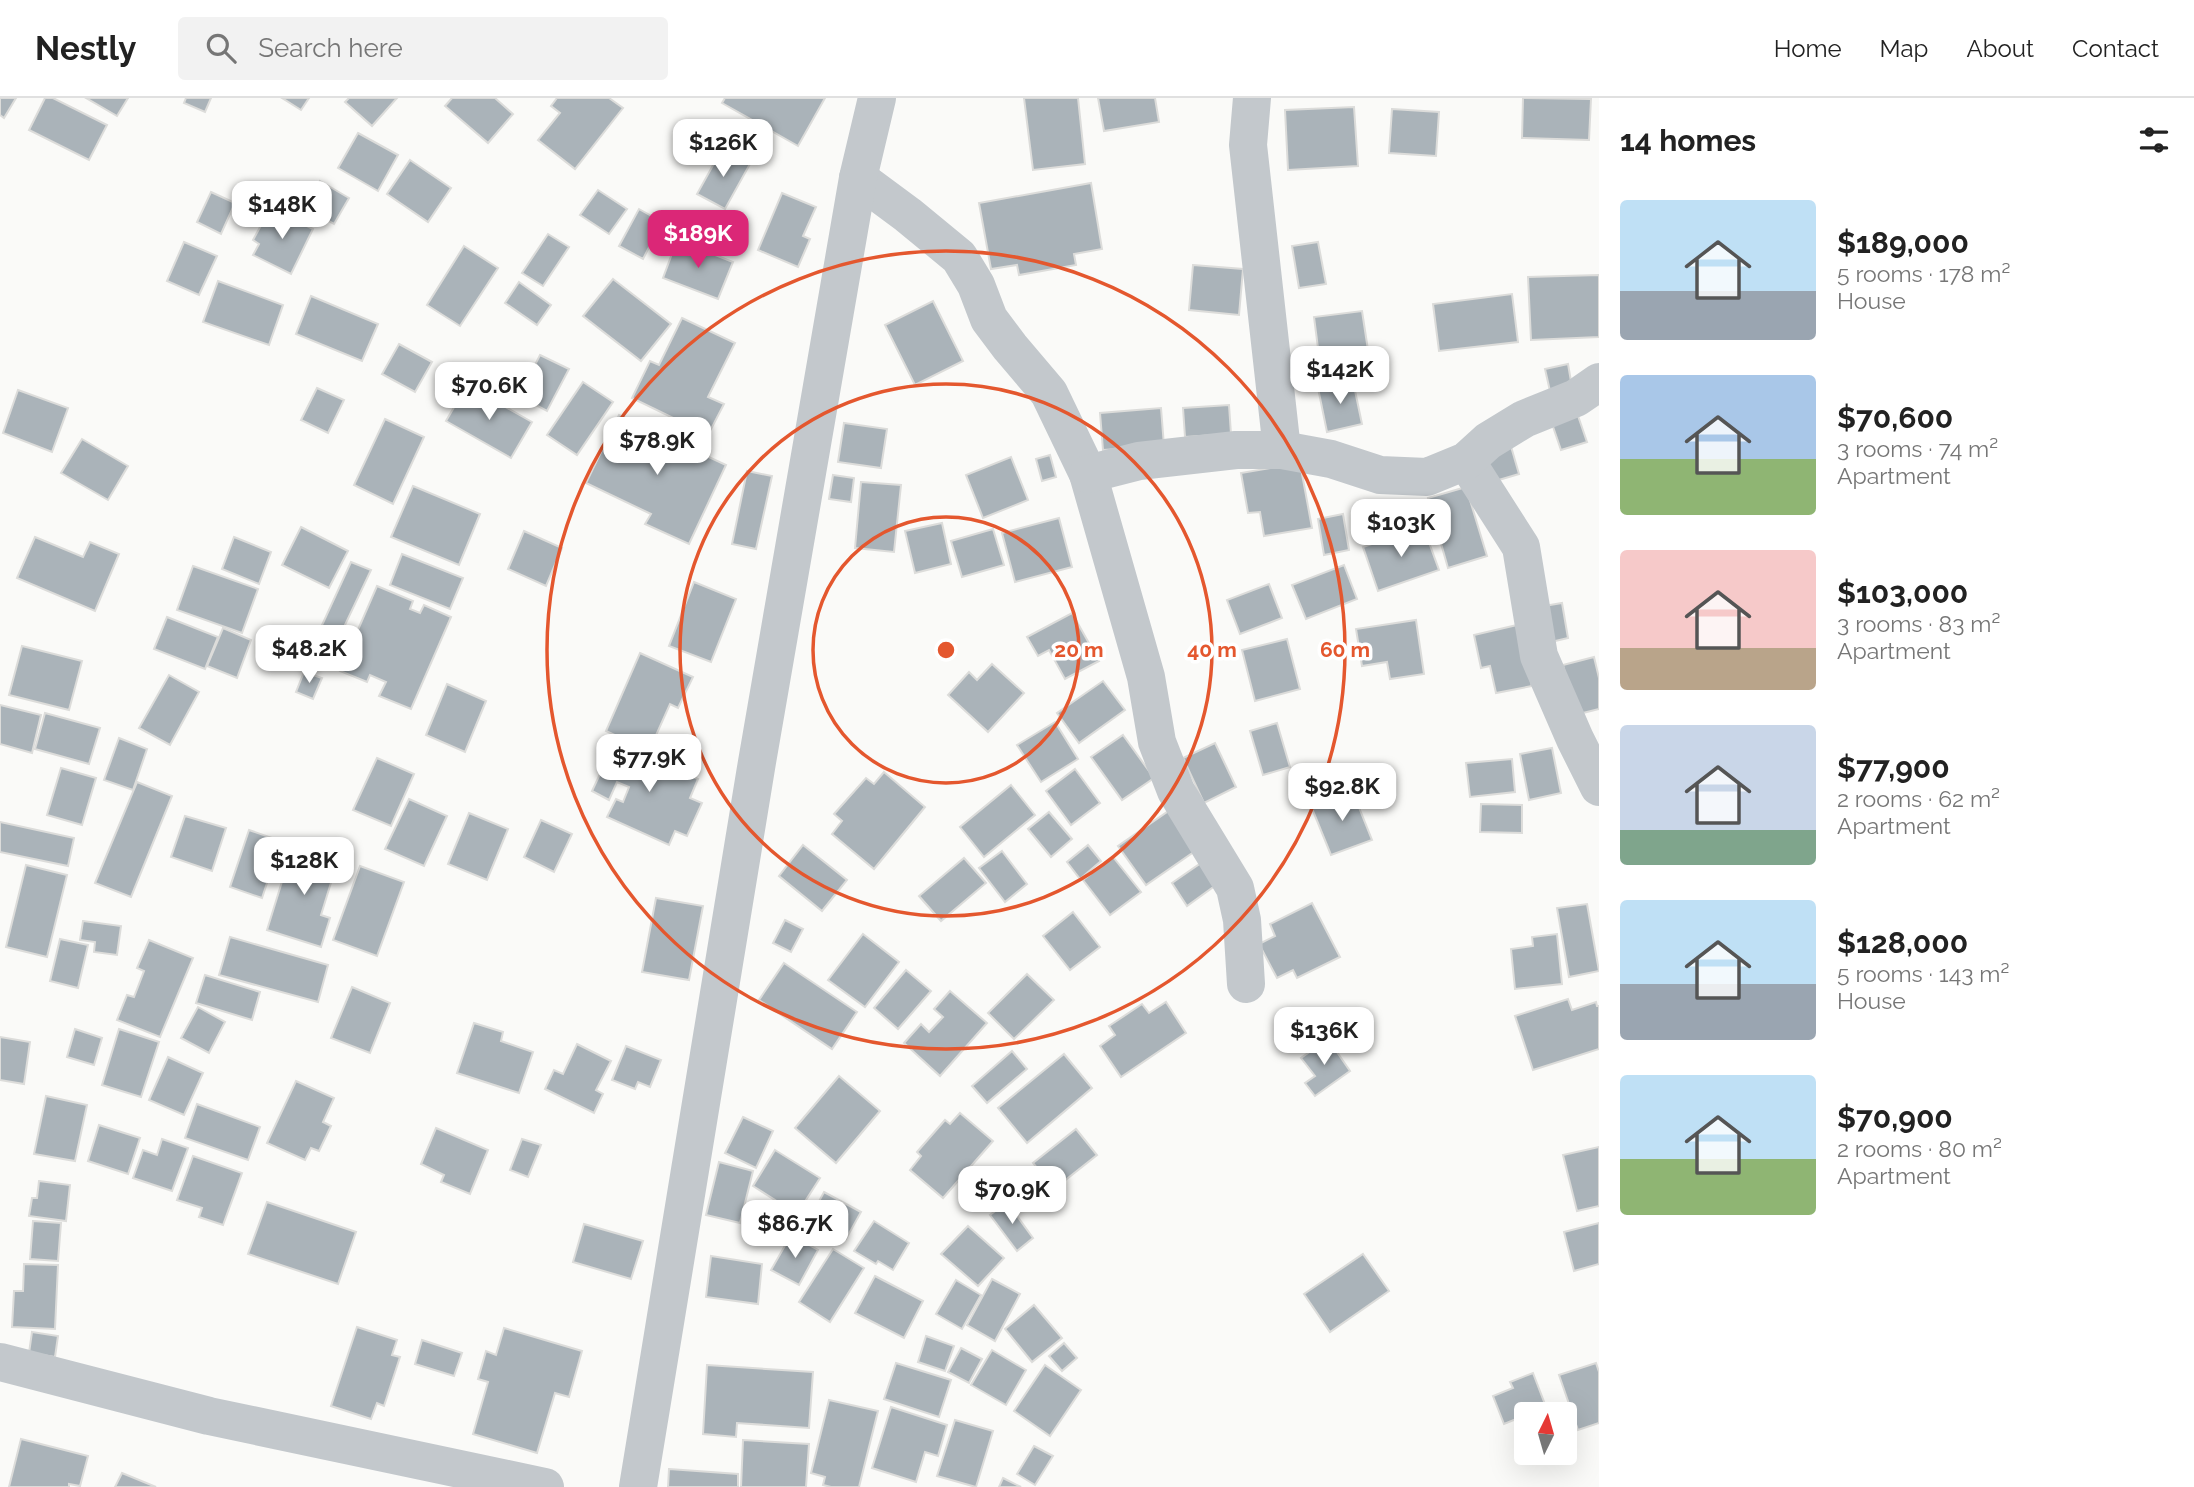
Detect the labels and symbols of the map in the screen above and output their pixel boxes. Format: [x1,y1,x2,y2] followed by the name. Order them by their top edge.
[674,120,772,179] pin: $126K
[233,181,331,241] pin: $148K
[649,211,747,270] pin: $189K
[1291,346,1389,406] pin: $142K
[432,362,546,422] pin: $70.6K
[600,418,714,477] pin: $78.9K
[1352,500,1450,559] pin: $103K
[252,626,366,685] pin: $48.2K
[1054,637,1104,662] text: 20 m
[1187,637,1237,662] text: 40 m
[1320,637,1370,662] text: 60 m
[934,638,958,662] centre of rings
[592,734,706,794] pin: $77.9K
[1285,764,1399,823] pin: $92.8K
[255,838,353,897] pin: $128K
[1275,1007,1373,1067] pin: $136K
[955,1166,1069,1226] pin: $70.9K
[738,1200,852,1260] pin: $86.7K
[1514,1402,1577,1465] north arrow

